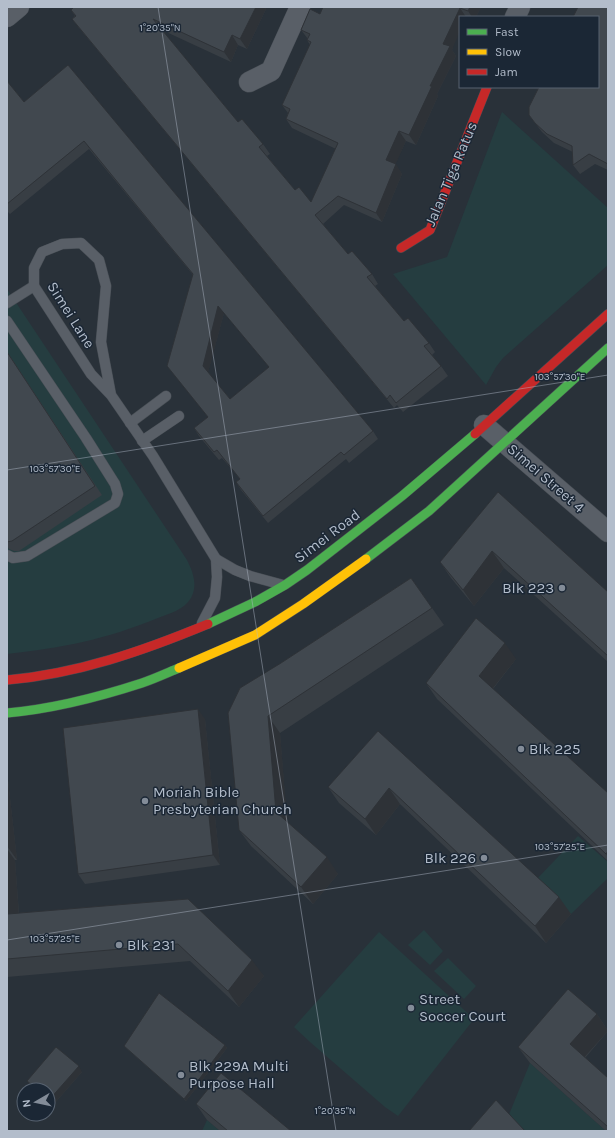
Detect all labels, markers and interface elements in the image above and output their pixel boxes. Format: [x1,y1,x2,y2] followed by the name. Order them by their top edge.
[459,16,599,88] legend
[139,22,181,34] text: 1°20'35"N
[495,25,519,39] text: Fast
[495,45,521,59] text: Slow
[495,65,518,79] text: Jam
[421,119,481,229] street label: Jalan Tiga Ratus
[43,278,99,352] street label: Simei Lane
[535,371,585,383] text: 103°57'30"E
[504,440,589,517] street label: Simei Street 4
[30,463,80,475] text: 103°57'30"E
[290,505,364,567] street label: Simei Road
[502,579,554,597] place label: Blk 223
[557,583,567,593] marker: Blk 223
[529,740,580,758] place label: Blk 225
[516,744,526,754] marker: Blk 225
[153,783,292,818] place label: Moriah Bible Presbyterian Church
[140,796,150,806] marker: Moriah Bible Presbyterian Church
[535,841,585,853] text: 103°57'25"E
[424,849,476,867] place label: Blk 226
[479,853,489,863] marker: Blk 226
[30,933,80,945] text: 103°57'25"E
[127,936,175,954] place label: Blk 231
[114,940,124,950] marker: Blk 231
[419,990,506,1025] place label: Street Soccer Court
[406,1003,416,1013] marker: Street Soccer Court
[189,1057,289,1092] place label: Blk 229A Multi Purpose Hall
[176,1070,186,1080] marker: Blk 229A Multi Purpose Hall
[16,1082,56,1122] north arrow
[20,1099,34,1108] text: N
[314,1105,356,1117] text: 1°20'35"N

